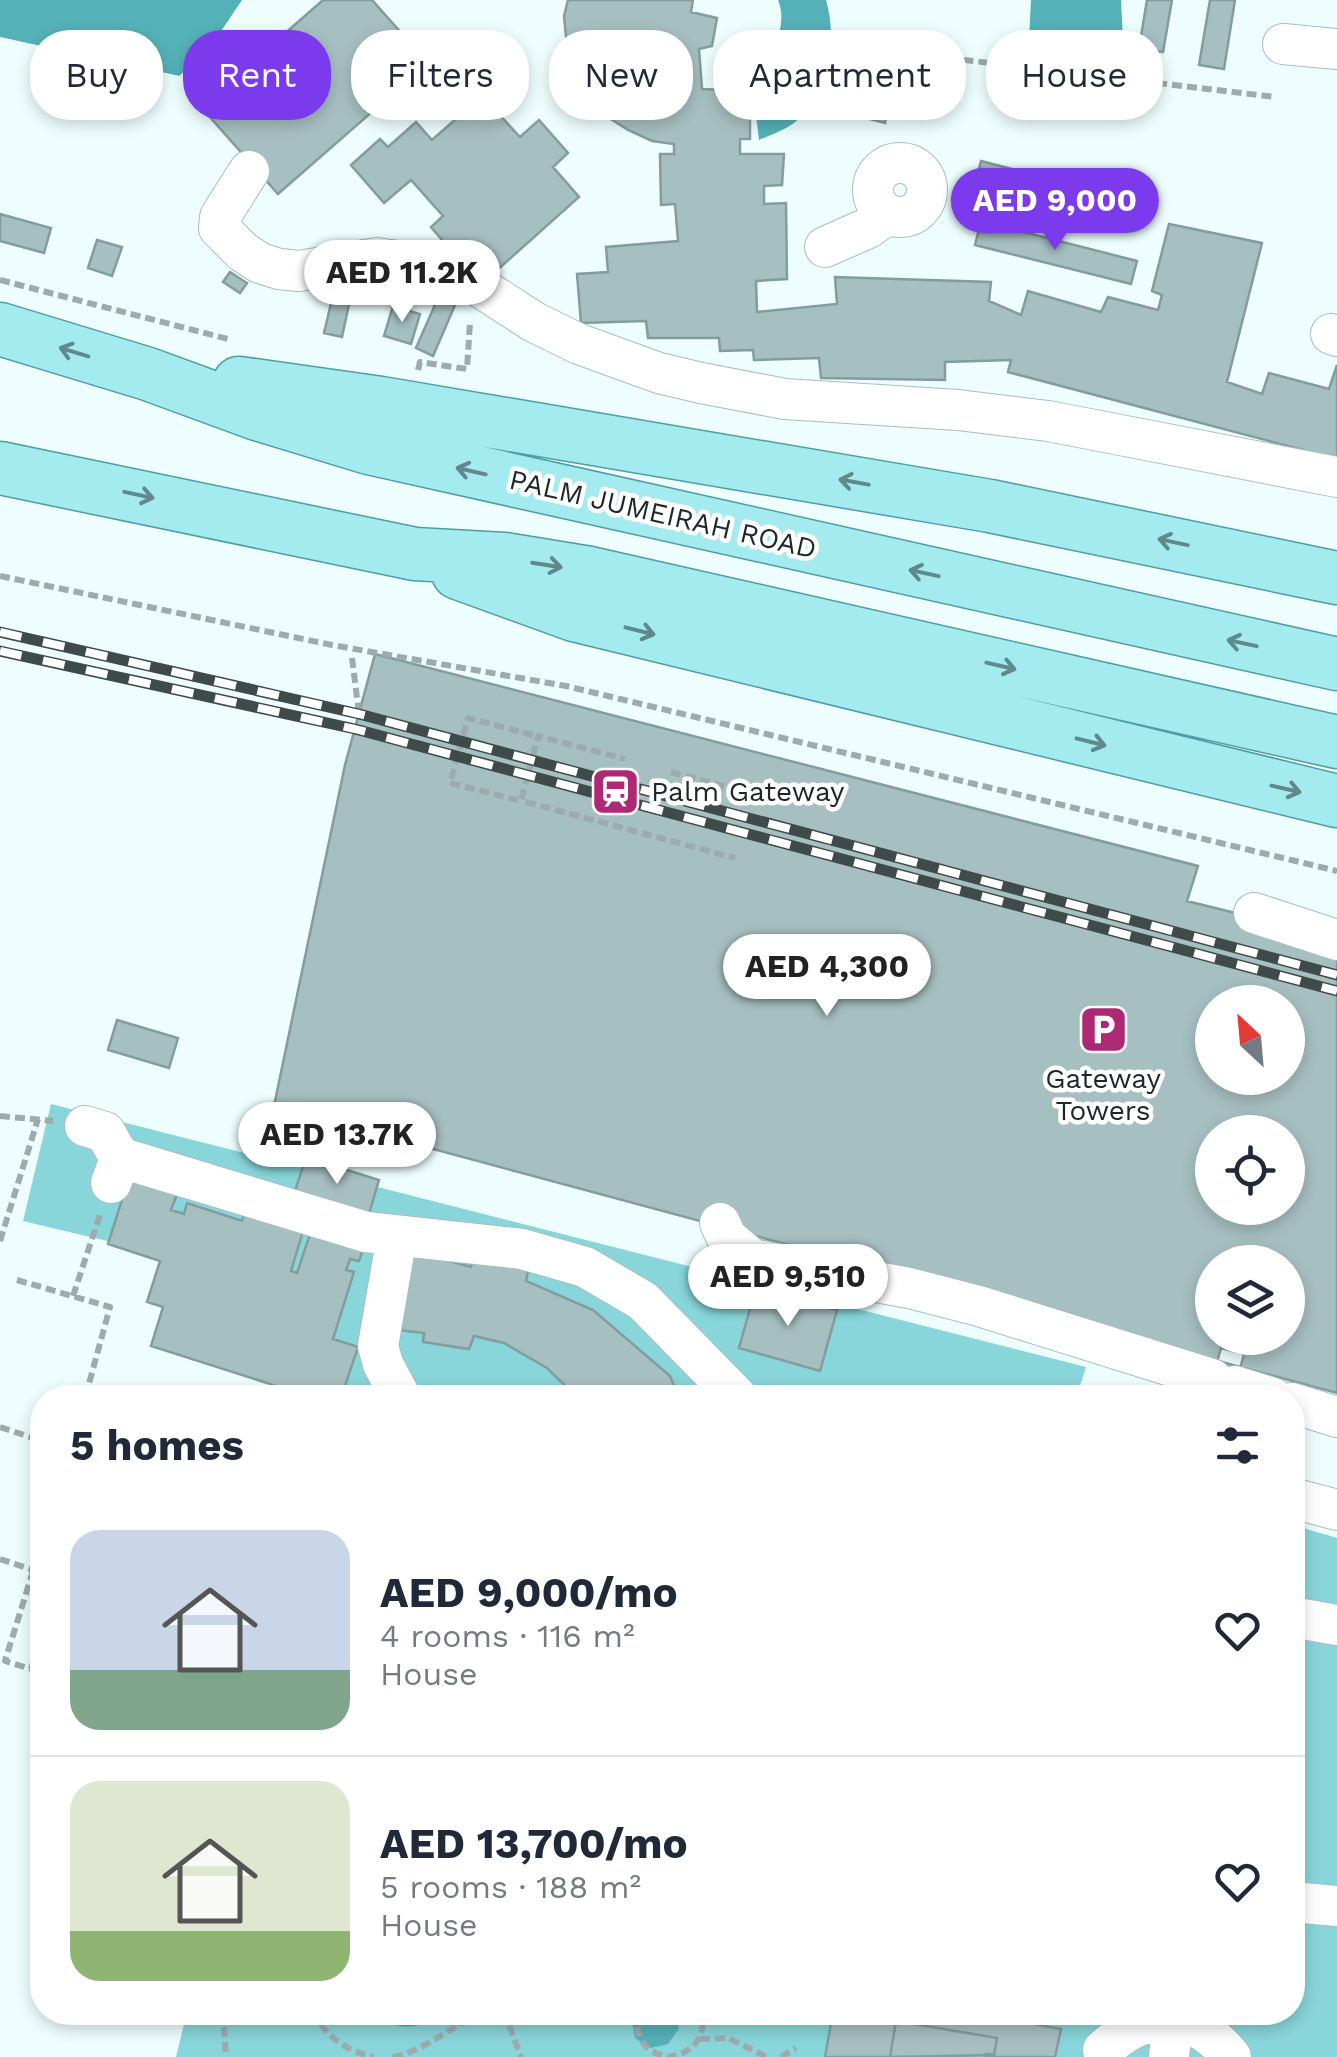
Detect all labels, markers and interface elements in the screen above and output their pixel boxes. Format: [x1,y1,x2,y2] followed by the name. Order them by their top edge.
[30,30,163,120] chip: Buy
[183,30,331,120] chip: Rent
[351,30,529,120] chip: Filters
[549,30,693,120] chip: New
[713,30,966,120] chip: Apartment
[986,30,1163,120] chip: House
[941,168,1169,253] pin: AED 9,000
[973,181,1137,219] text: AED 9,000
[288,240,516,325] pin: AED 11.2K
[326,253,478,291] text: AED 11.2K
[59,342,90,360] one-way arrow
[456,461,488,479] one-way arrow
[506,463,820,565] street label: PALM JUMEIRAH ROAD
[838,472,871,491] one-way arrow
[122,486,154,505] one-way arrow
[1158,532,1190,550] one-way arrow
[531,556,563,575] one-way arrow
[909,563,941,582] one-way arrow
[623,623,655,641] one-way arrow
[1227,633,1259,651] one-way arrow
[984,658,1016,676] one-way arrow
[1074,734,1106,752] one-way arrow
[590,765,642,817] station icon: Palm Gateway
[651,775,845,808] place label: Palm Gateway
[1269,781,1301,800] one-way arrow
[713,934,941,1019] pin: AED 4,300
[745,947,909,985] text: AED 4,300
[1195,985,1305,1095] north arrow
[1195,985,1305,1355] map controls
[1077,1004,1129,1056] parking icon: Gateway Towers
[1045,1062,1161,1127] place label: Gateway Towers
[223,1102,451,1187] pin: AED 13.7K
[260,1115,414,1153] text: AED 13.7K
[1195,1115,1305,1225] button: locate
[674,1244,902,1329] pin: AED 9,510
[1195,1245,1305,1355] button: layers
[710,1257,866,1295] text: AED 9,510
[1210,1418,1265,1473] icon: filters
[70,1421,244,1470] text: 5 homes
[380,1568,678,1617] text: AED 9,000/mo
[150,1570,270,1690] icon: home
[1210,1603,1265,1658] icon: heart
[380,1617,635,1655] text: 4 rooms · 116 m²
[380,1655,478,1693] text: House
[380,1819,688,1868] text: AED 13,700/mo
[150,1821,270,1941] icon: home
[1210,1854,1265,1909] icon: heart
[380,1868,641,1906] text: 5 rooms · 188 m²
[380,1906,478,1944] text: House

